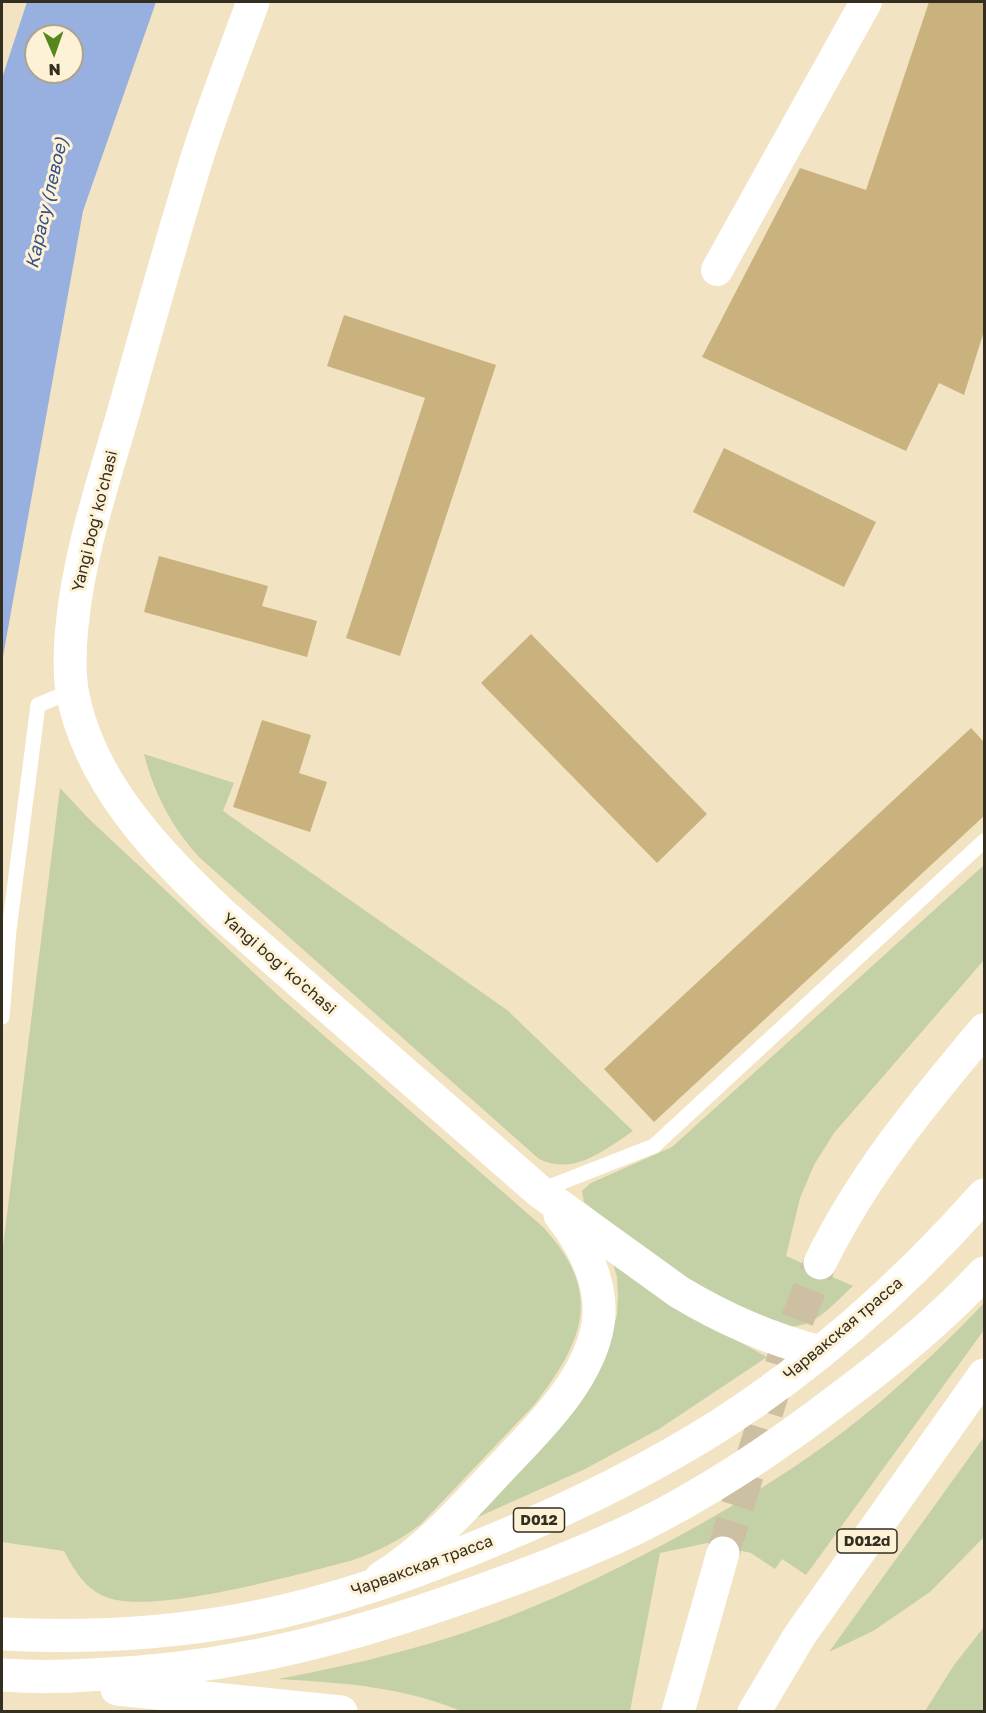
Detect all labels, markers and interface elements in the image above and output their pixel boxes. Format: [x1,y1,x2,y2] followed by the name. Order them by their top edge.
[24,24,84,84] north arrow
[48,60,61,80] text: N
[21,135,73,271] water label: Карасу (левое)
[68,448,122,594] street label: Yangi bog' ko'chasi
[218,909,340,1019] street label: Yangi bog' ko'chasi
[779,1274,907,1384] street label: Чарвакская трасса
[514,1508,564,1532] road number: D012
[837,1529,897,1553] road number: D012d
[348,1531,496,1601] street label: Чарвакская трасса

